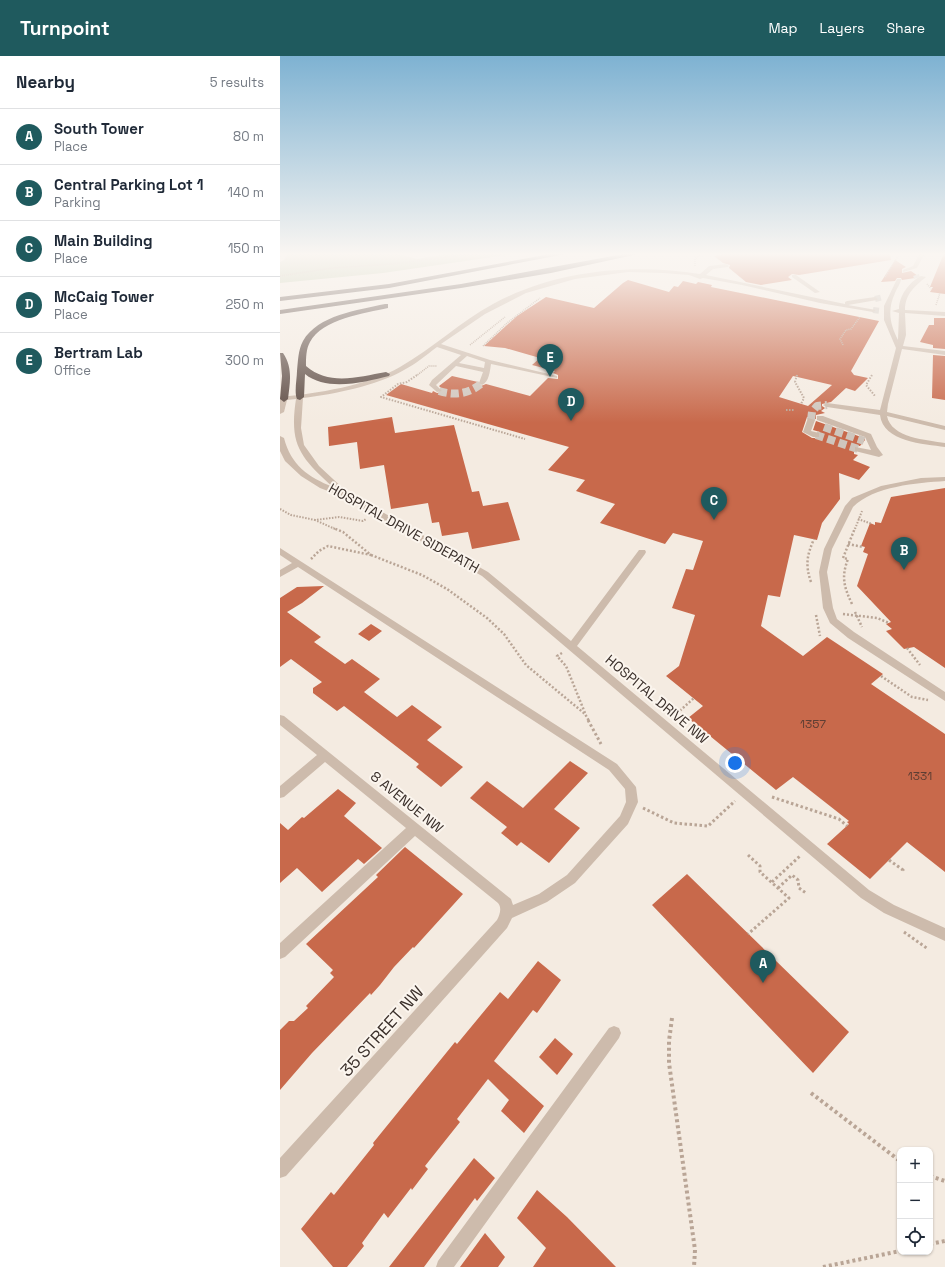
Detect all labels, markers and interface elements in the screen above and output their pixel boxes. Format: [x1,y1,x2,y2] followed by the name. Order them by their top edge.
[20,16,110,41] text: Turnpoint
[768,19,798,37] text: Map
[820,19,864,37] text: Layers
[886,19,925,37] text: Share
[16,71,75,93] text: Nearby
[210,74,264,91] text: 5 results
[54,119,144,138] text: South Tower
[25,128,33,145] text: A
[233,128,264,145] text: 80 m
[54,138,88,155] text: Place
[54,175,204,194] text: Central Parking Lot 1
[25,184,33,201] text: B
[228,184,264,201] text: 140 m
[54,194,101,211] text: Parking
[54,231,153,250] text: Main Building
[25,240,33,257] text: C
[228,240,264,257] text: 150 m
[54,250,88,267] text: Place
[54,287,154,306] text: McCaig Tower
[25,296,33,313] text: D
[226,296,264,313] text: 250 m
[54,306,88,323] text: Place
[54,343,143,362] text: Bertram Lab
[537,344,563,377] pin: E
[25,352,33,369] text: E
[225,352,264,369] text: 300 m
[54,362,91,379] text: Office
[558,388,584,421] pin: D
[326,479,482,577] street label: HOSPITAL DRIVE SIDEPATH
[701,487,727,520] pin: C
[891,537,917,570] pin: B
[602,651,712,747] street label: HOSPITAL DRIVE NW
[800,716,826,732] house number: 1357
[725,753,745,773] your location
[367,767,447,837] street label: 8 AVENUE NW
[908,768,932,784] house number: 1331
[750,950,776,983] pin: A
[335,981,429,1081] street label: 35 STREET NW
[897,1147,933,1255] map controls
[897,1147,933,1183] button: +
[897,1183,933,1219] button: −
[897,1219,933,1255] button: locate

